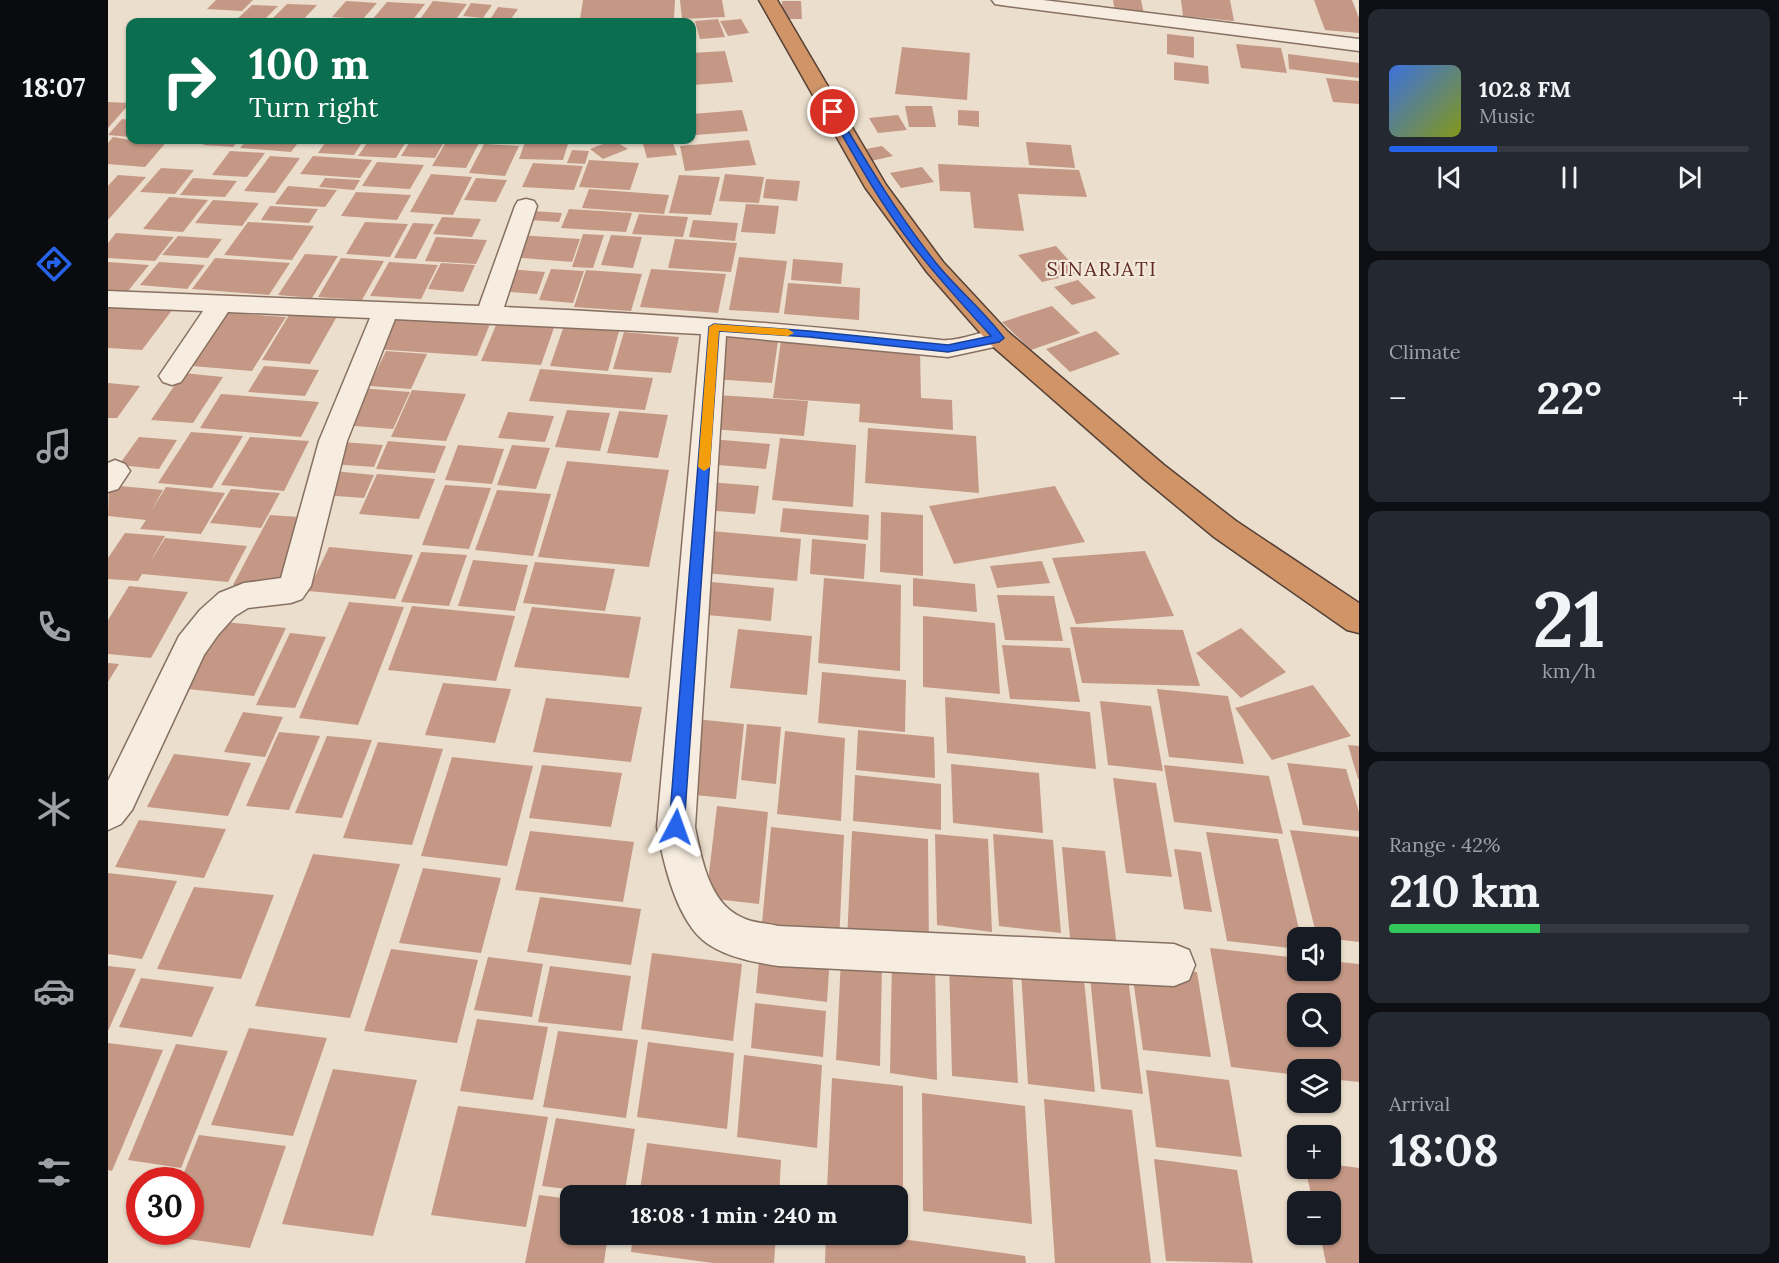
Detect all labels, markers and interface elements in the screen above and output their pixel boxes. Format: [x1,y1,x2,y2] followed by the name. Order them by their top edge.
[249,37,369,91] text: 100 m
[150,42,228,120] icon: right
[23,70,86,104] text: 18:07
[1479,75,1571,103] text: 102.8 FM
[807,86,858,137] pin
[249,90,378,124] text: Turn right
[816,95,849,128] icon: arrive
[1479,103,1535,128] text: Music
[1433,161,1466,194] icon: previous
[1553,161,1586,194] icon: pause
[1673,161,1706,194] icon: next
[33,243,75,285] icon: directions
[1047,256,1157,281] district label: SINARJATI
[1389,339,1461,364] text: Climate
[1536,369,1602,426] text: 22°
[1389,377,1407,419] text: −
[1731,377,1749,419] text: +
[33,425,75,467] icon: music
[1532,569,1606,668] text: 21
[33,606,75,648] icon: phone
[1542,658,1596,683] text: km/h
[33,788,75,830] icon: climate
[644,795,708,859] position arrow
[1389,832,1500,857] text: Range · 42%
[1389,862,1540,919] text: 210 km
[1287,927,1341,1245] map controls
[1287,927,1341,981] button: sound
[33,970,75,1012] icon: car
[1287,993,1341,1047] button: search
[1287,1059,1341,1113] button: layers
[1389,1091,1450,1116] text: Arrival
[1389,1121,1499,1178] text: 18:08
[1287,1125,1341,1179] button: +
[33,1151,75,1193] icon: filters
[126,1167,204,1245] speed limit sign: 30
[1287,1191,1341,1245] button: −
[631,1201,837,1229] text: 18:08 · 1 min · 240 m

